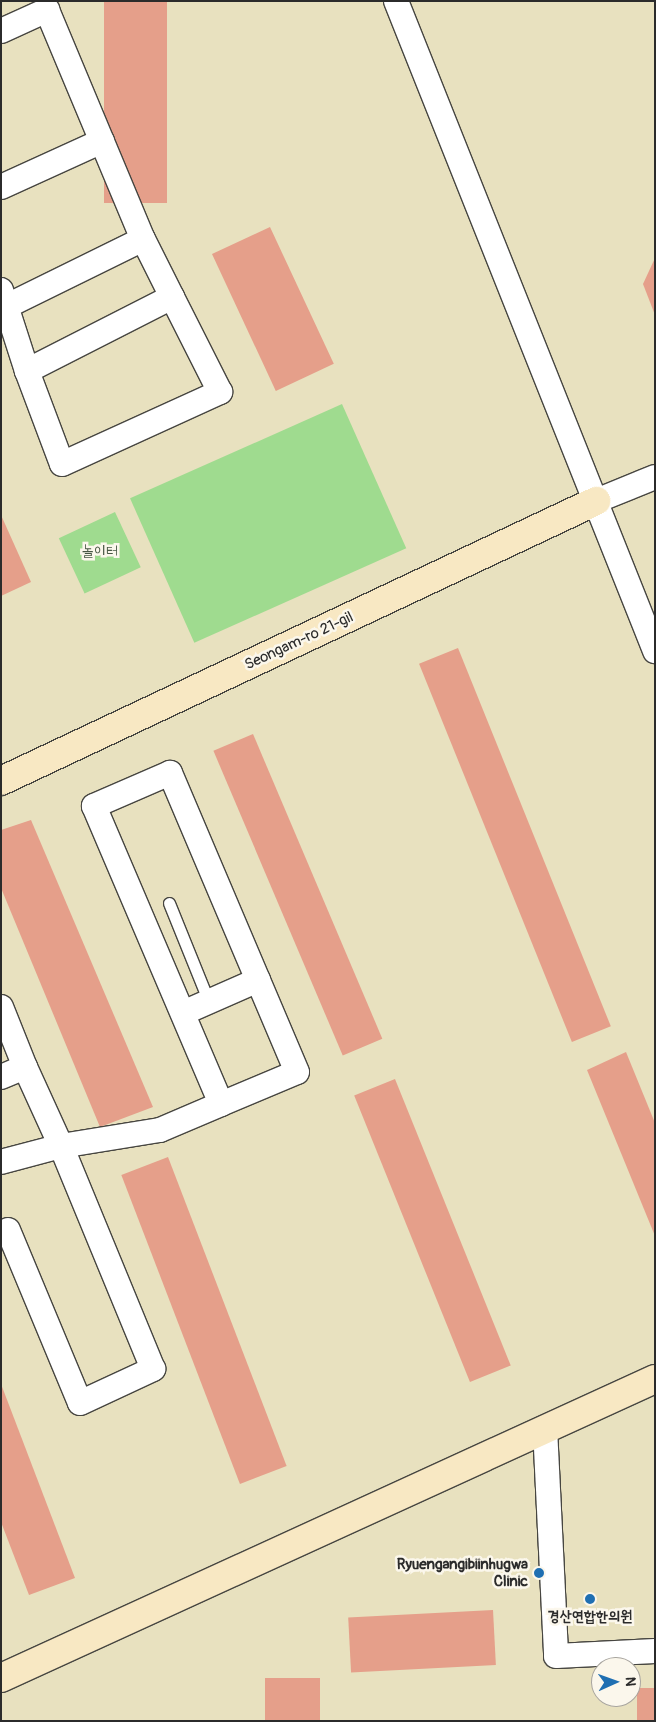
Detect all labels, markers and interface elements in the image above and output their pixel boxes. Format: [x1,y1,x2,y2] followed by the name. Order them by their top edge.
[82,543,118,561] park label: 놀이터
[242,608,356,674] street label: Seongam-ro 21-gil
[397,1555,528,1590] place label: Ryuengangibiinhugwa Clinic
[532,1566,546,1580] marker: Ryuengangibiinhugwa Clinic
[583,1592,597,1606] marker: 경산연합한의원
[548,1608,632,1626] place label: 경산연합한의원
[591,1657,641,1707] north arrow
[622,1676,639,1687] text: N

